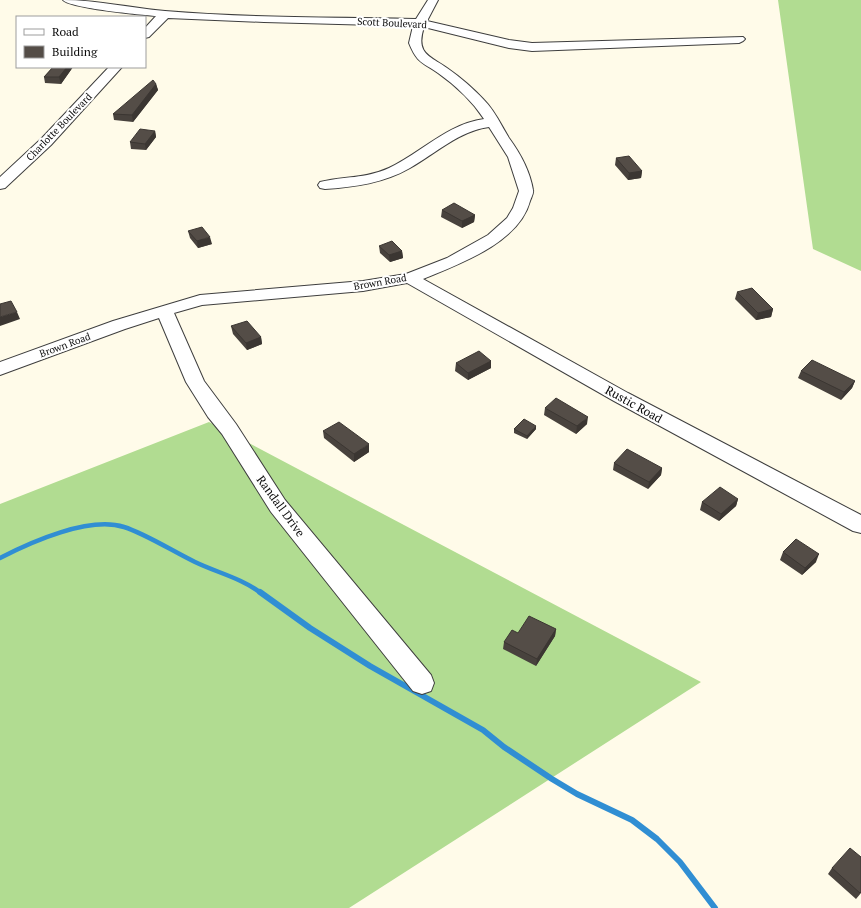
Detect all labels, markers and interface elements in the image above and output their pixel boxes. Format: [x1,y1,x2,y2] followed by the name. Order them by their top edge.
[357,15,428,31] street label: Scott Boulevard
[16,16,146,68] legend
[52,24,79,39] text: Road
[52,44,98,59] text: Building
[23,90,95,164] street label: Charlotte Boulevard
[353,271,408,293] street label: Brown Road
[38,330,93,360] street label: Brown Road
[603,382,666,426] street label: Rustic Road
[254,472,308,540] street label: Randall Drive

